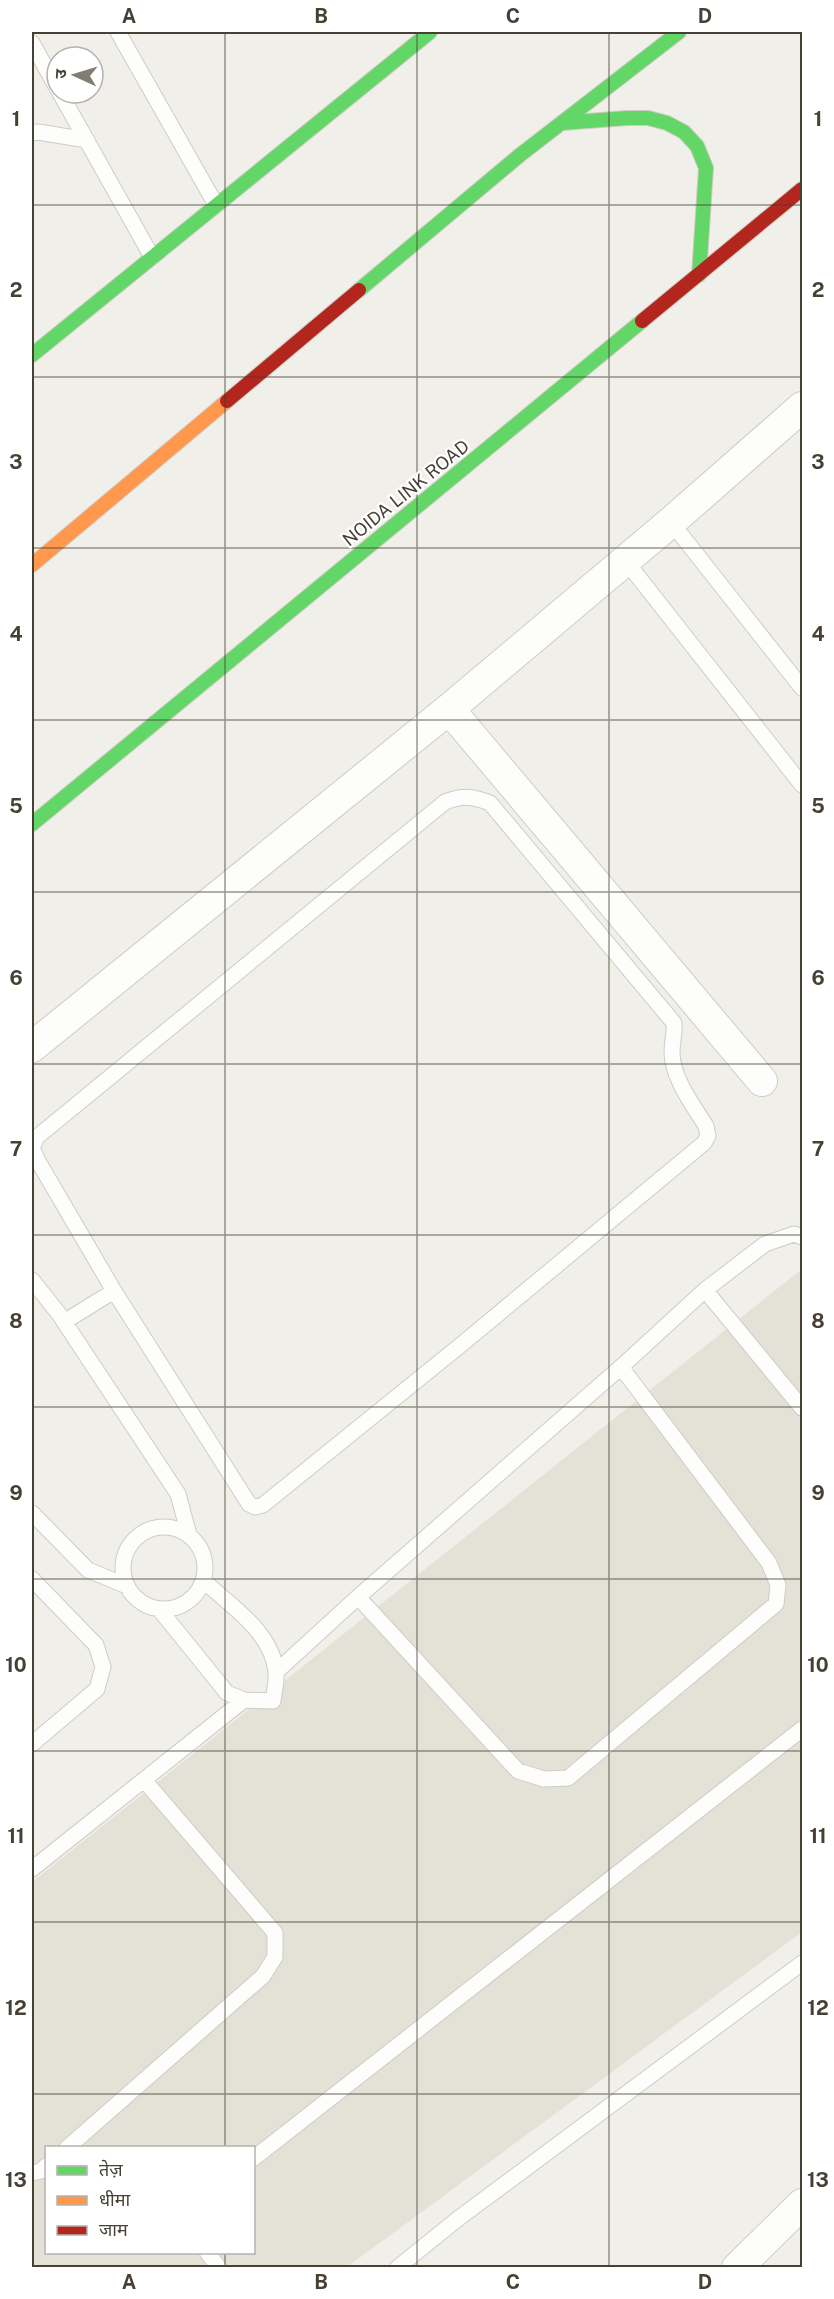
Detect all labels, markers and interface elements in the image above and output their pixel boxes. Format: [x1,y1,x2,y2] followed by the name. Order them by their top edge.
[122,4,136,28] text: A
[314,4,328,28] text: B
[506,4,520,28] text: C
[698,4,712,28] text: D
[45,45,105,105] north arrow
[51,68,70,79] text: उ
[12,107,20,131] text: 1
[814,107,822,131] text: 1
[10,278,22,302] text: 2
[812,278,824,302] text: 2
[338,435,473,550] street label: NOIDA LINK ROAD
[9,450,23,474] text: 3
[811,450,825,474] text: 3
[9,622,23,646] text: 4
[811,622,825,646] text: 4
[9,794,23,818] text: 5
[811,794,825,818] text: 5
[9,966,23,990] text: 6
[811,966,825,990] text: 6
[10,1137,22,1161] text: 7
[812,1137,824,1161] text: 7
[9,1309,23,1333] text: 8
[811,1309,825,1333] text: 8
[9,1481,23,1505] text: 9
[811,1481,825,1505] text: 9
[5,1653,27,1677] text: 10
[807,1653,829,1677] text: 10
[7,1824,25,1848] text: 11
[809,1824,827,1848] text: 11
[5,1996,27,2020] text: 12
[807,1996,829,2020] text: 12
[45,2146,255,2254] legend
[99,2159,123,2180] text: तेज़
[5,2168,27,2192] text: 13
[807,2168,829,2192] text: 13
[99,2189,130,2210] text: धीमा
[99,2219,129,2240] text: जाम
[122,2270,136,2294] text: A
[314,2270,328,2294] text: B
[506,2270,520,2294] text: C
[698,2270,712,2294] text: D

